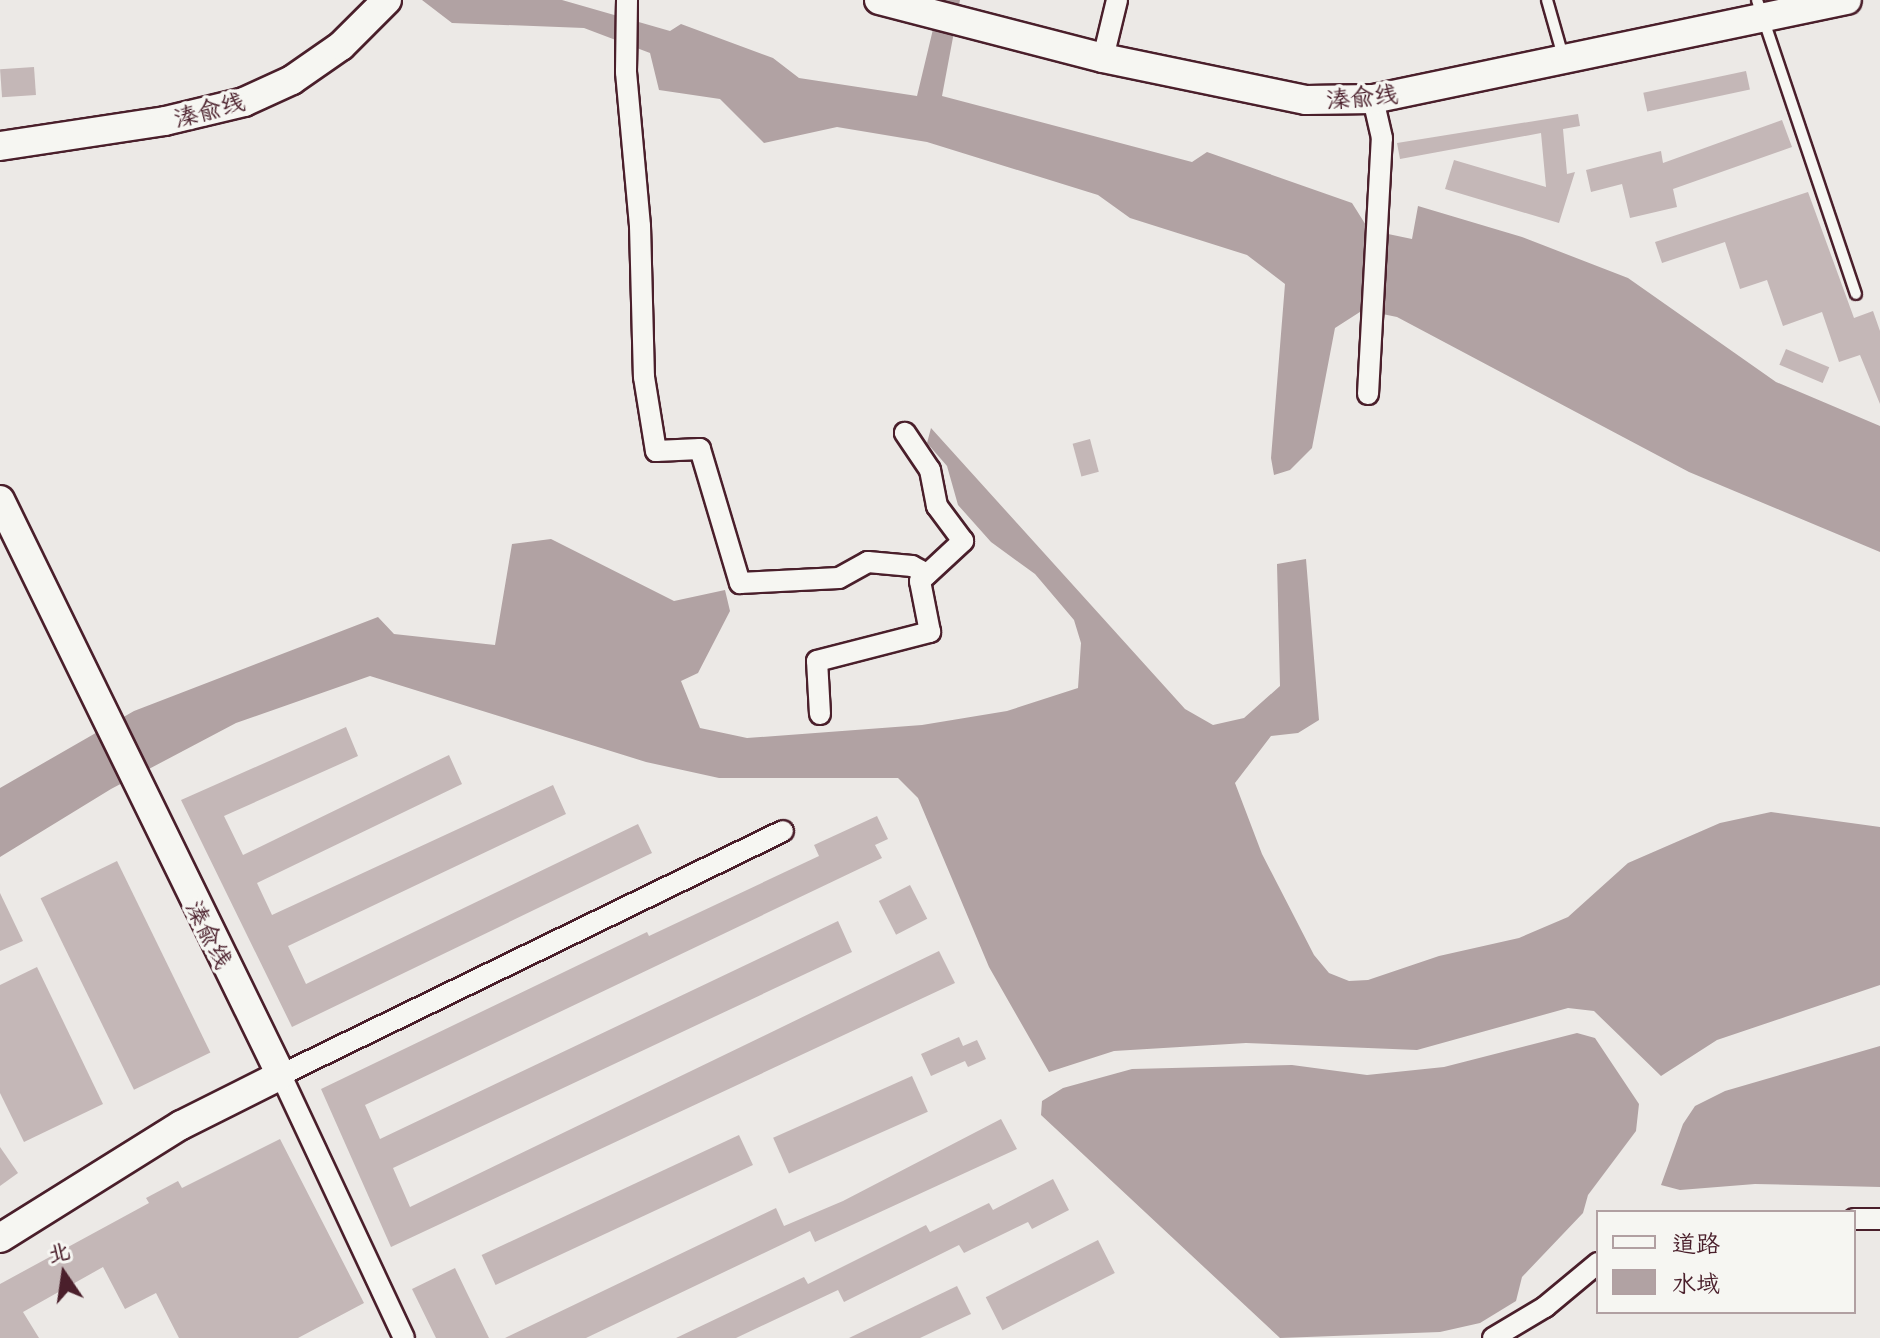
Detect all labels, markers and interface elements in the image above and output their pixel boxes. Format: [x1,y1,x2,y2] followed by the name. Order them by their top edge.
[1325,79,1399,113] street label: 溱俞线
[170,86,248,132] street label: 溱俞线
[181,895,239,973] street label: 溱俞线
[1596,1210,1856,1314] legend
[1672,1224,1720,1260] text: 道路
[44,1232,73,1269] text: 北
[24,1234,104,1314] north arrow
[1672,1264,1720,1300] text: 水域

